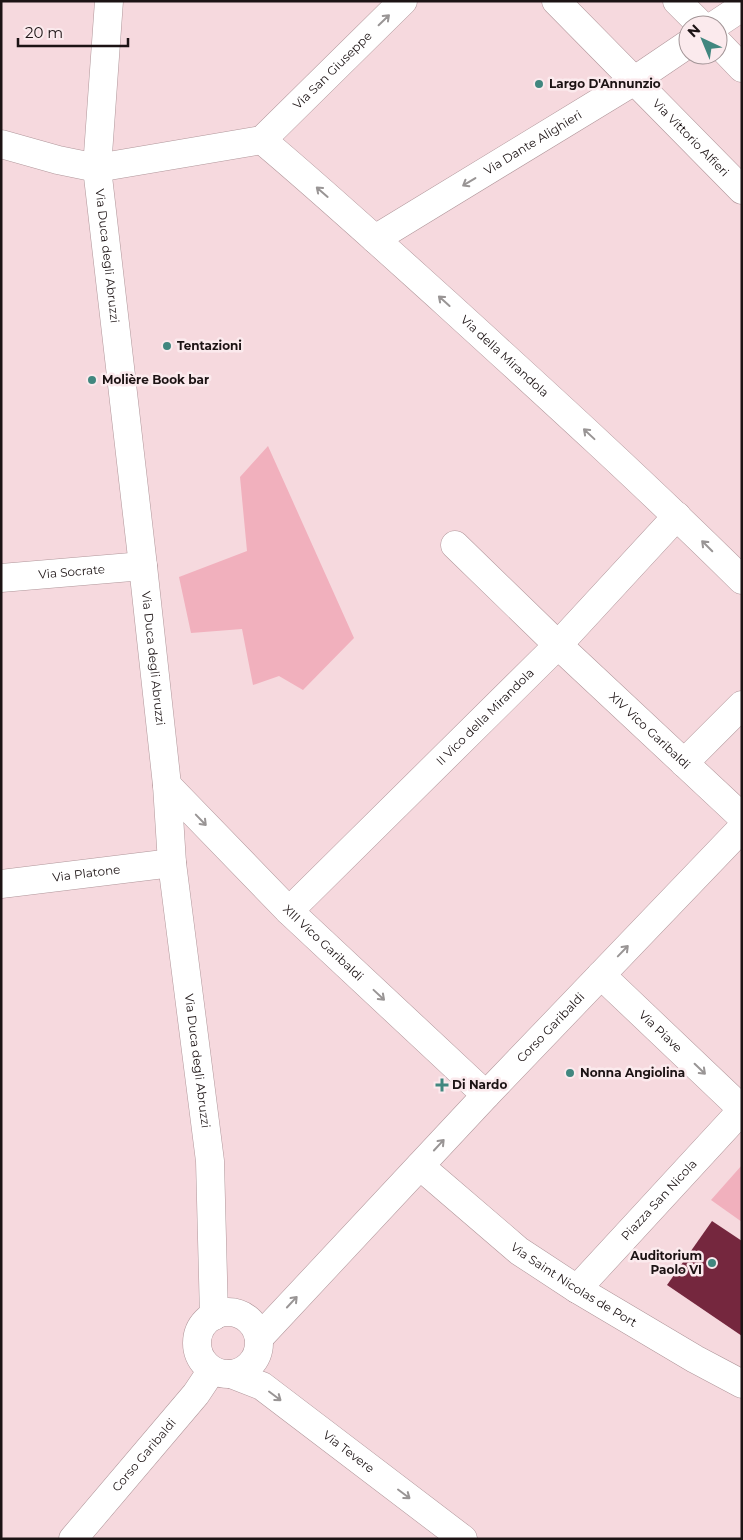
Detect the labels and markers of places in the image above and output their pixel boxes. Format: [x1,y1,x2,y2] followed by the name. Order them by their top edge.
[549,76,661,91] place label: Largo D'Annunzio
[533,78,545,90] marker: Largo D'Annunzio
[177,338,242,353] place label: Tentazioni
[161,340,173,352] marker: Tentazioni
[102,372,209,387] place label: Molière Book bar
[86,374,98,386] marker: Molière Book bar
[580,1065,685,1080] place label: Nonna Angiolina
[564,1067,576,1079] marker: Nonna Angiolina
[452,1077,507,1092] place label: Di Nardo
[436,1079,448,1091] marker: Di Nardo
[629,1248,702,1277] place label: Auditorium Paolo VI
[706,1257,718,1269] marker: Auditorium Paolo VI

